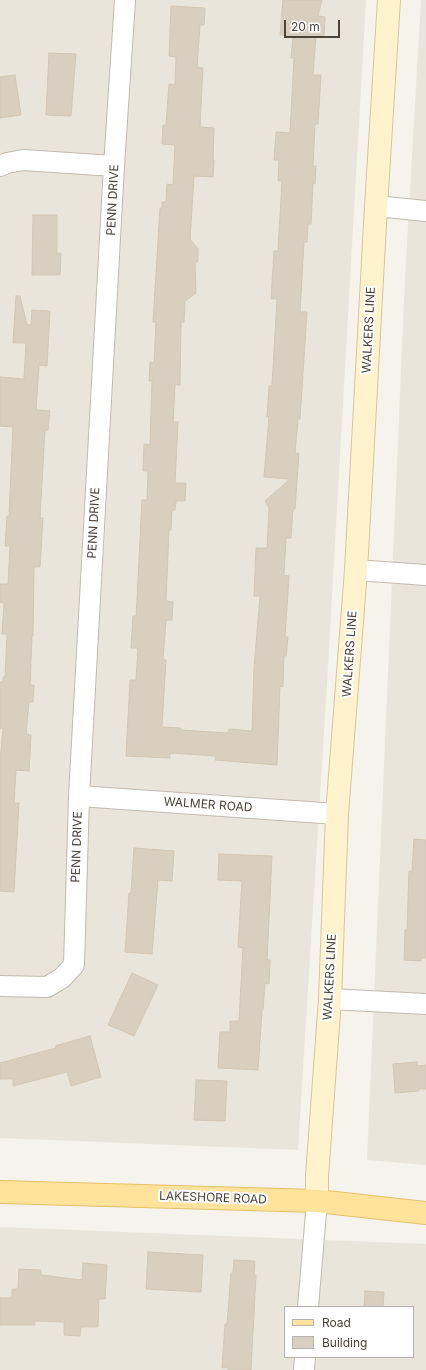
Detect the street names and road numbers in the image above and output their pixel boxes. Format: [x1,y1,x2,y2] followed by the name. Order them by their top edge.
[104,164,122,236] street label: PENN DRIVE
[360,286,378,374] street label: WALKERS LINE
[85,487,103,559] street label: PENN DRIVE
[340,610,360,698] street label: WALKERS LINE
[163,795,253,815] street label: WALMER ROAD
[69,811,85,883] street label: PENN DRIVE
[321,933,339,1021] street label: WALKERS LINE
[159,1189,267,1207] street label: LAKESHORE ROAD

